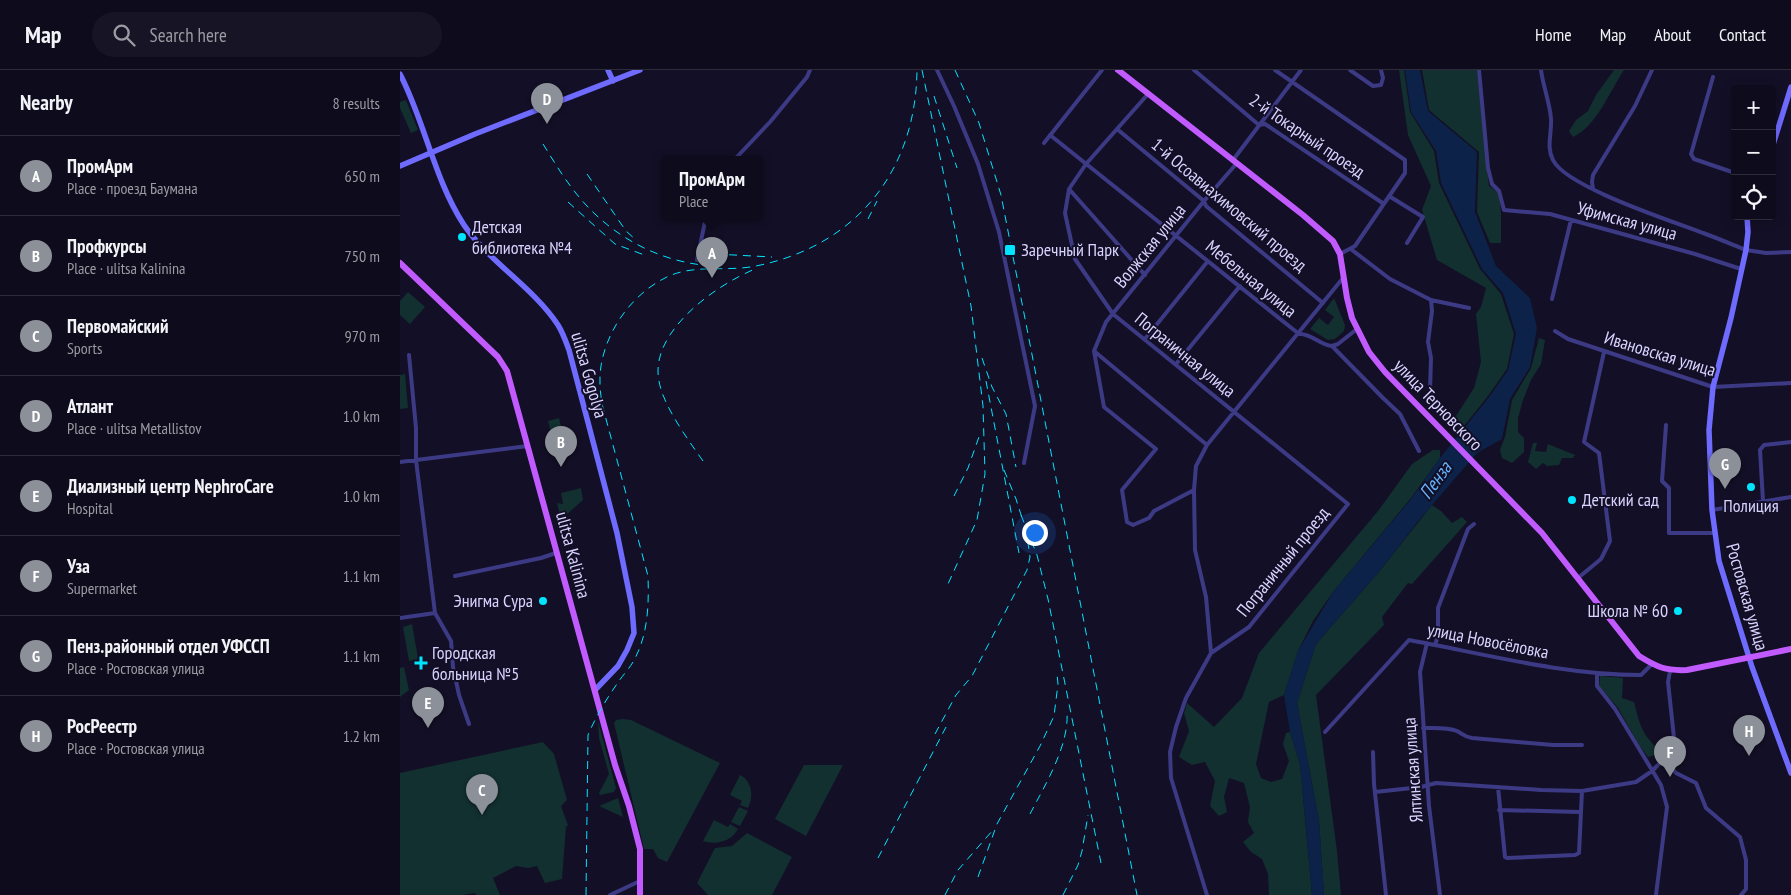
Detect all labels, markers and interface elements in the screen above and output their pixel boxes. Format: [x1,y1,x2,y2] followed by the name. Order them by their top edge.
[92,12,442,57] search box
[25,19,62,50] text: Map
[110,21,138,49] icon: search
[150,23,227,47] text: Search here
[1535,23,1572,46] text: Home
[1600,23,1626,46] text: Map
[1654,23,1691,46] text: About
[1719,23,1766,46] text: Contact
[531,83,563,124] pin: D
[1731,85,1776,220] map controls
[1731,85,1776,130] button: +
[1245,88,1370,183] street label: 2-й Токарный проезд
[20,89,73,116] text: Nearby
[333,93,380,113] text: 8 results
[1731,130,1776,175] button: −
[1147,133,1312,277] street label: 1-й Осоавиахимовский проезд
[67,154,133,178] text: ПромАрм
[661,156,763,221] popup
[32,166,40,186] text: A
[345,166,380,186] text: 650 m
[679,167,745,191] text: ПромАрм
[1731,175,1776,220] button: locate
[67,178,198,198] text: Place · проезд Баумана
[679,191,708,211] text: Place
[1575,196,1680,245] street label: Уфимская улица
[1109,199,1190,292] street label: Волжская улица
[472,215,572,259] place label: Детская библиотека №4
[456,231,468,243] marker: Детская библиотека №4
[67,234,147,258] text: Профкурсы
[1201,235,1302,322] street label: Мебельная улица
[696,237,728,278] pin: A
[1021,238,1119,261] place label: Заречный Парк
[1003,243,1017,257] marker: Заречный Парк
[32,246,40,266] text: B
[345,246,380,266] text: 750 m
[67,258,185,278] text: Place · ulitsa Kalinina
[1130,307,1240,402] street label: Пограничная улица
[67,314,168,338] text: Первомайский
[32,326,40,346] text: C
[345,326,380,346] text: 970 m
[1602,326,1719,381] street label: Ивановская улица
[566,329,613,420] street label: ulitsa Gogolya
[67,338,102,358] text: Sports
[1389,354,1488,455] street label: улица Терновского
[67,394,113,418] text: Атлант
[32,406,40,426] text: D
[343,406,380,426] text: 1.0 km
[67,418,201,438] text: Place · ulitsa Metallistov
[545,426,577,467] pin: B
[1709,448,1741,489] pin: G
[1413,455,1457,503] water label: Пенза
[67,474,274,498] text: Диализный центр NephroCare
[1745,481,1757,493] marker: Полиция
[33,486,39,506] text: E
[343,486,380,506] text: 1.0 km
[1582,488,1659,511] place label: Детский сад
[1566,494,1578,506] marker: Детский сад
[1723,494,1779,517] place label: Полиция
[67,498,113,518] text: Hospital
[1231,502,1334,621] street label: Пограничный проезд
[551,509,596,601] street label: ulitsa Kalinina
[1022,520,1048,546] your location
[1721,541,1774,653] street label: Ростовская улица
[67,554,90,578] text: Уза
[33,566,39,586] text: F
[343,566,380,586] text: 1.1 km
[67,578,137,598] text: Supermarket
[453,589,533,612] place label: Энигма Сура
[537,595,549,607] marker: Энигма Сура
[1588,599,1668,622] place label: Школа № 60
[1672,605,1684,617] marker: Школа № 60
[1426,617,1551,664] street label: улица Новосёловка
[67,634,270,658] text: Пенз.районный отдел УФССП
[432,641,519,685] place label: Городская больница №5
[32,646,40,666] text: G
[343,646,380,666] text: 1.1 km
[414,656,428,670] marker: Городская больница №5
[67,658,205,678] text: Place · Ростовская улица
[412,687,444,728] pin: E
[67,714,137,738] text: РосРеестр
[1733,715,1765,756] pin: H
[1397,717,1428,823] street label: Ялтинская улица
[32,726,40,746] text: H
[343,726,380,746] text: 1.2 km
[1654,736,1686,777] pin: F
[67,738,205,758] text: Place · Ростовская улица
[466,774,498,815] pin: C

